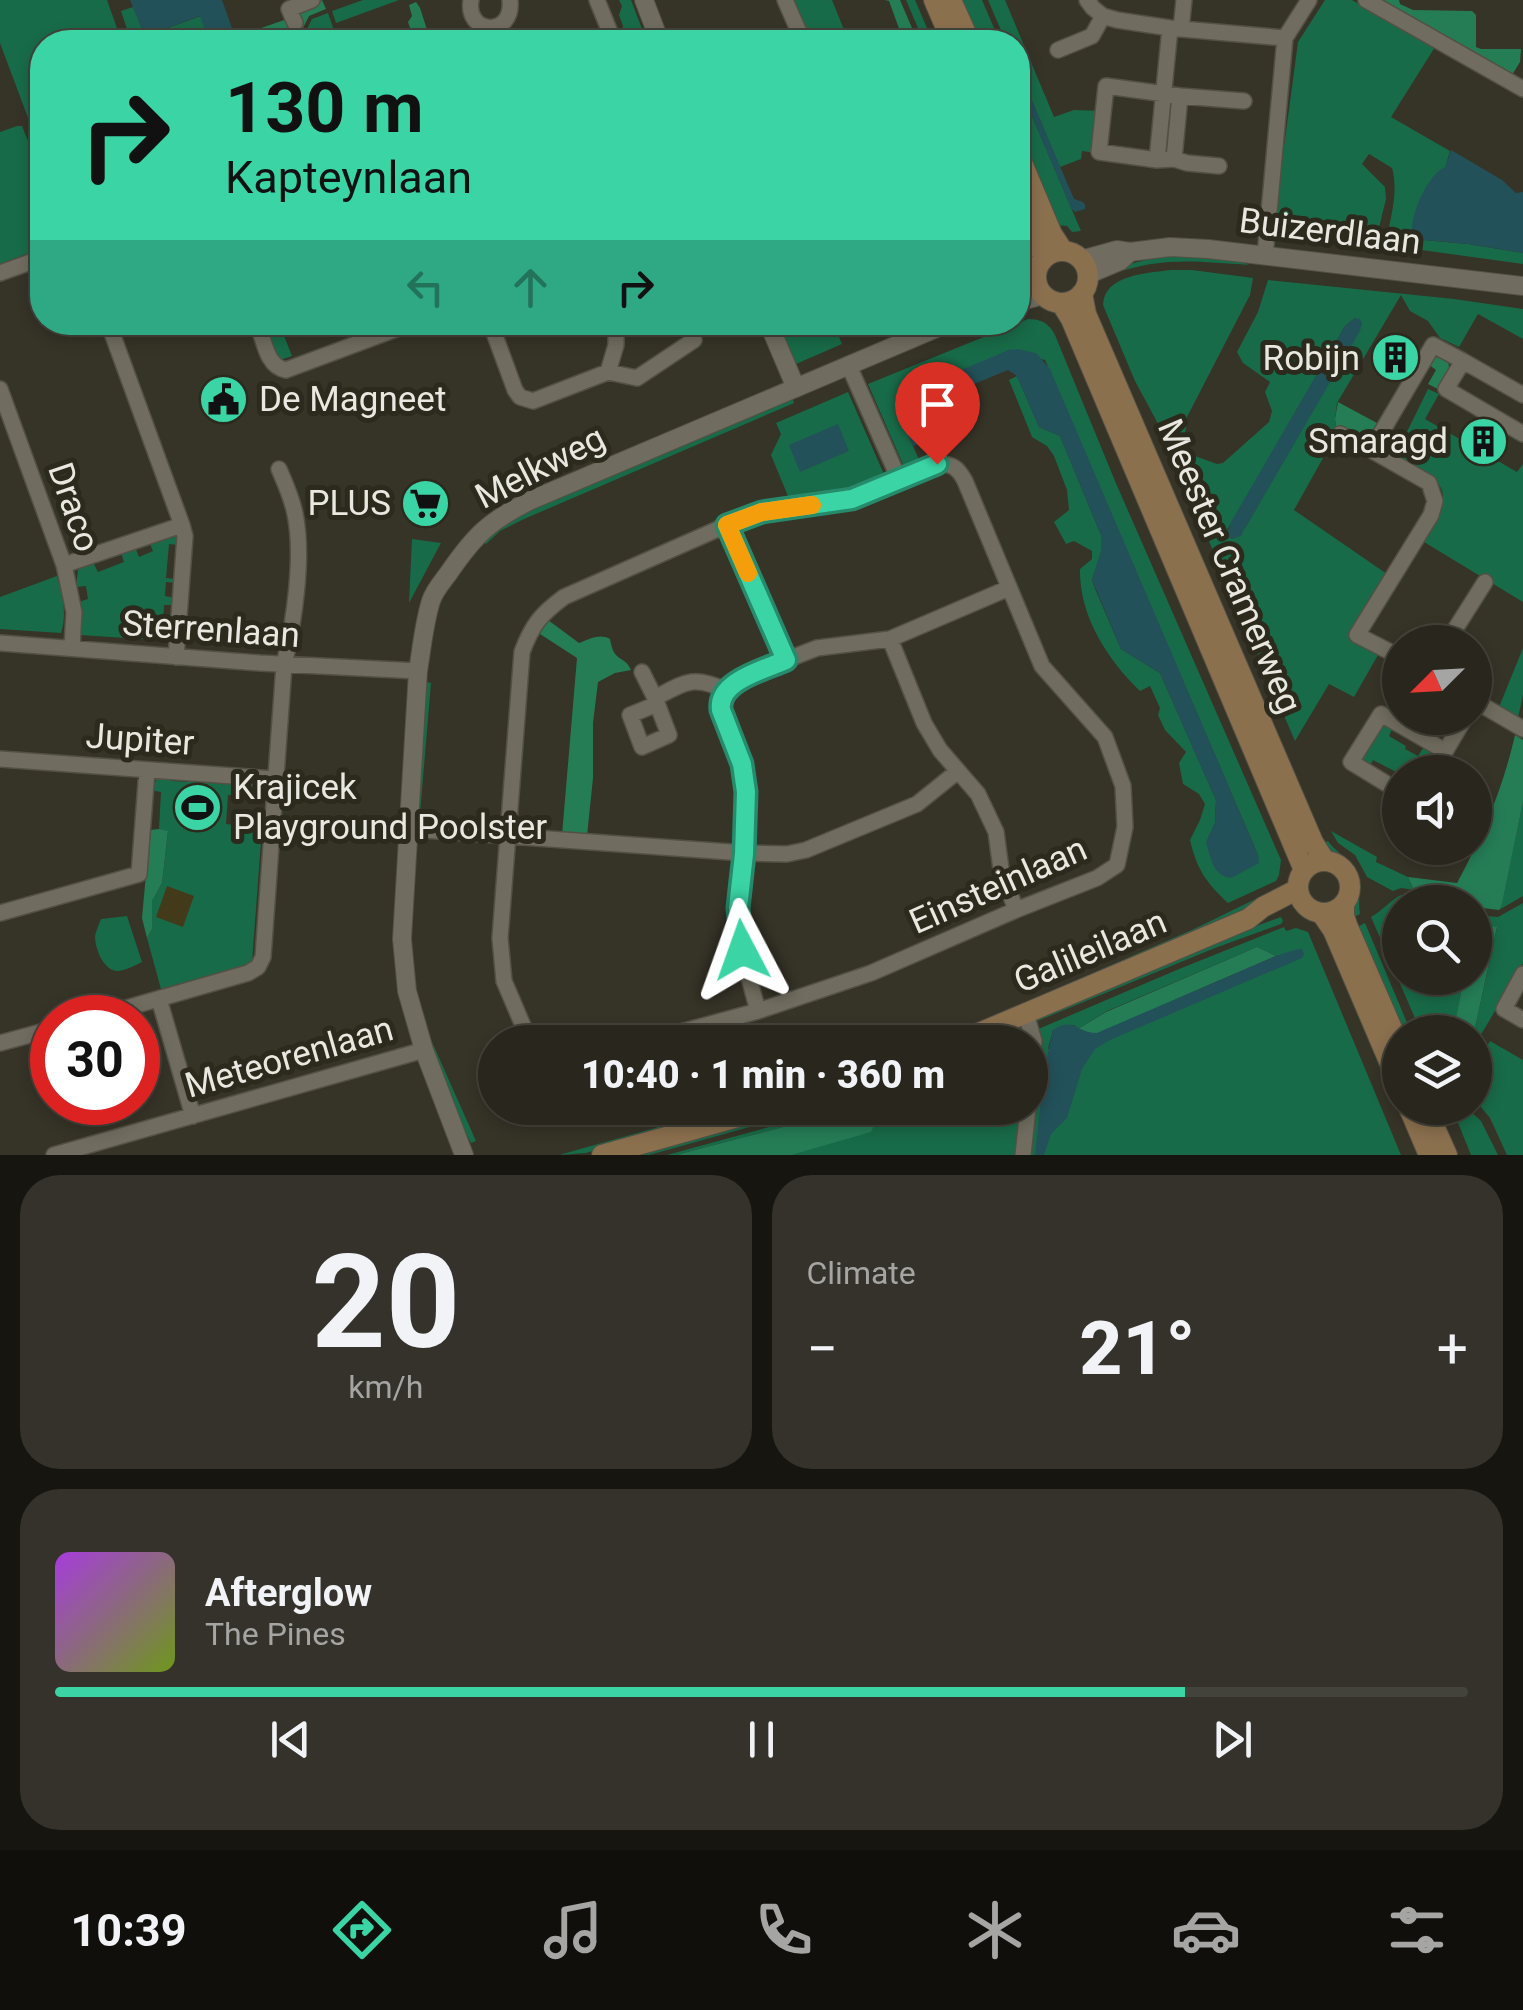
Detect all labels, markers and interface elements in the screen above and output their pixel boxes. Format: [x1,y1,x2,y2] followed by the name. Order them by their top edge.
[225,67,424,149] text: 130 m
[60,70,190,200] icon: right
[225,151,472,204] text: Kapteynlaan
[1237,200,1423,263] street label: Buizerdlaan
[398,260,453,315] icon: left
[503,260,558,315] icon: ahead
[608,260,663,315] icon: right
[1369,332,1421,384] building icon: Robijn
[1263,338,1360,379] place label: Robijn
[895,362,980,465] pin
[198,373,250,425] public building icon: De Magneet
[910,377,965,432] icon: arrive
[259,379,446,420] place label: De Magneet
[1149,413,1310,719] street label: Meester Cramerweg
[1457,415,1509,467] building icon: Smaragd
[469,417,612,517] street label: Melkweg
[1308,421,1448,462] place label: Smaragd
[39,457,108,557] street label: Draco
[400,477,452,529] supermarket icon: PLUS
[308,483,391,524] place label: PLUS
[121,603,301,656] street label: Sterrenlaan
[1382,625,1492,735] north arrow
[1382,625,1492,1125] map controls
[84,715,196,764] street label: Jupiter
[1382,755,1492,865] button: sound
[233,767,547,848] place label: Krajicek Playground Poolster
[172,781,224,833] sports icon: Krajicek Playground Poolster
[903,828,1093,943] street label: Einsteinlaan
[1382,885,1492,995] button: search
[690,898,794,1002] position arrow
[1008,901,1172,1002] street label: Galileilaan
[30,995,160,1125] speed limit sign: 30
[180,1008,398,1107] street label: Meteorenlaan
[1382,1015,1492,1125] button: layers
[581,1053,945,1097] text: 10:40 · 1 min · 360 m
[311,1226,460,1379] text: 20
[807,1254,916,1292] text: Climate
[1079,1304,1195,1392] text: 21°
[807,1317,838,1381] text: −
[1437,1317,1468,1381] text: +
[348,1368,423,1406] text: km/h
[205,1571,372,1615] text: Afterglow
[205,1615,346,1653] text: The Pines
[263,1712,318,1767] icon: previous
[734,1712,789,1767] icon: pause
[1205,1712,1260,1767] icon: next
[327,1895,397,1965] icon: directions
[538,1895,608,1965] icon: music
[749,1895,819,1965] icon: phone
[960,1895,1030,1965] icon: climate
[1171,1895,1241,1965] icon: car
[1382,1895,1452,1965] icon: filters
[71,1904,186,1957] text: 10:39

